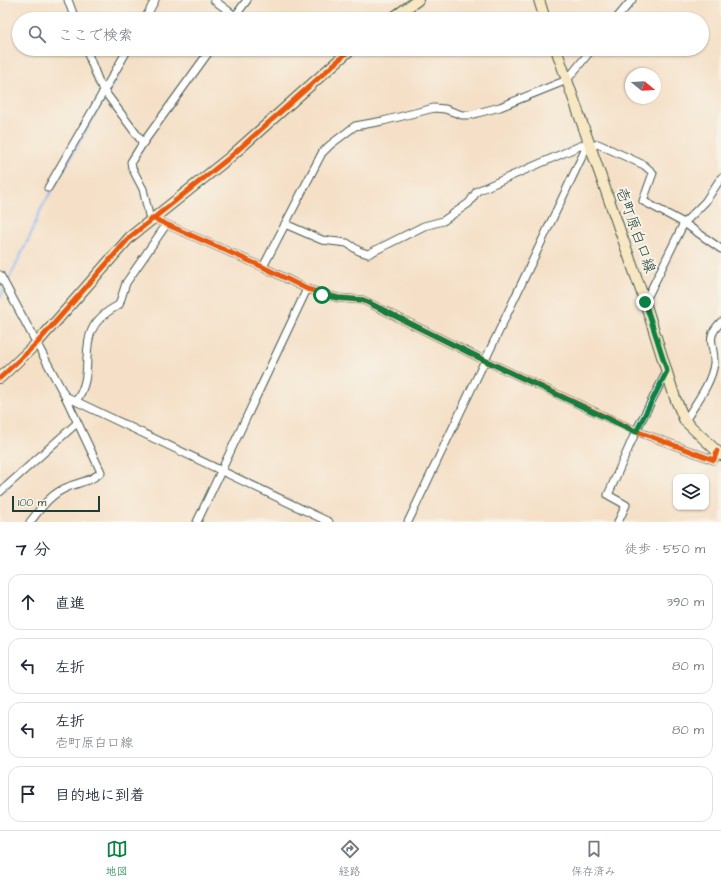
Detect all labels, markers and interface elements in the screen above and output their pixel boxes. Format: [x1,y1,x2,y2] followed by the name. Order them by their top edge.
[12,12,709,56] search box
[26,23,48,45] icon: search
[58,25,133,46] text: ここで検索
[625,68,661,104] north arrow
[610,184,661,276] street label: 壱町原白口線
[313,286,331,304] route start
[636,293,654,311] route end
[673,474,709,510] map controls
[673,474,709,510] button: layers
[12,494,100,513] scale bar
[18,495,46,510] text: 100 m
[16,538,50,562] text: 7 分
[625,540,705,558] text: 徒歩 · 550 m
[17,591,39,613] icon: ahead
[55,593,85,614] text: 直進
[666,593,704,611] text: 390 m
[17,655,39,677] icon: left
[55,657,85,678] text: 左折
[672,657,704,675] text: 80 m
[55,711,85,732] text: 左折
[17,719,39,741] icon: left
[672,721,704,739] text: 80 m
[55,734,133,752] text: 壱町原白口線
[17,783,39,805] icon: arrive
[55,785,145,806] text: 目的地に到着
[106,838,128,879] tab: 地図
[339,838,361,879] tab: 経路
[572,838,616,879] tab: 保存済み

